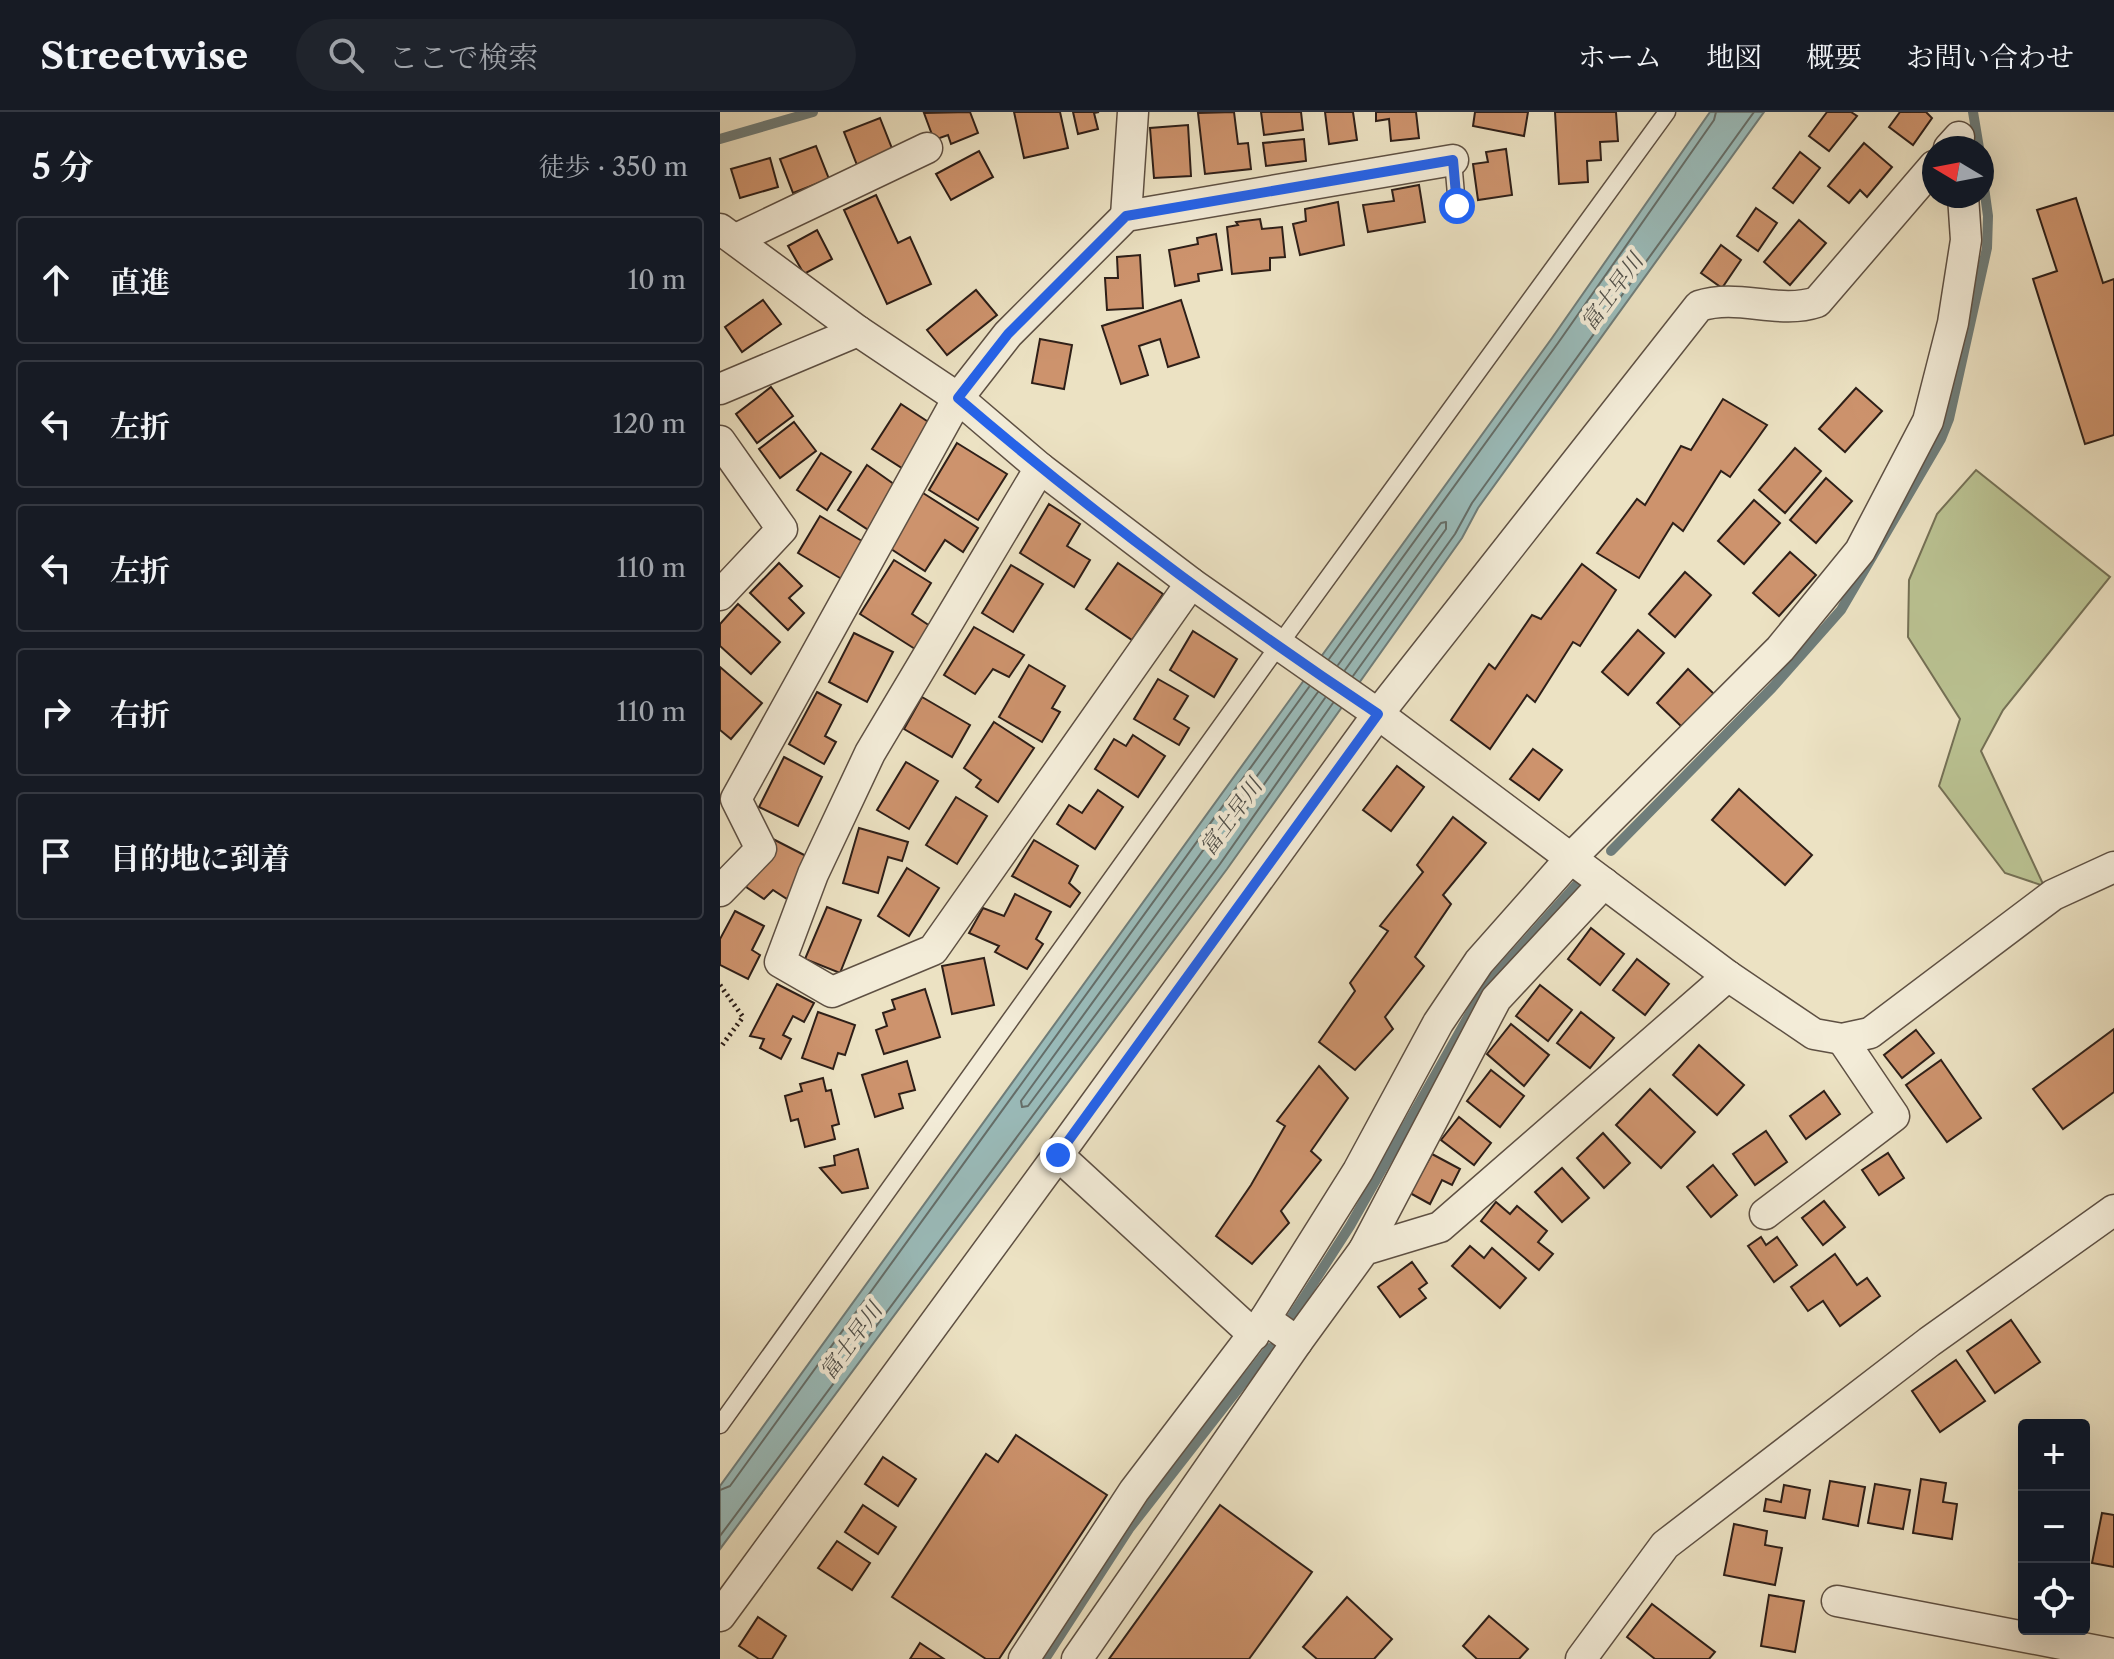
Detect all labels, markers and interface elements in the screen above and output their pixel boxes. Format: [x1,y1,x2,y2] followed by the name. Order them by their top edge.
[296,19,856,91] search box
[40,32,248,79] text: Streetwise
[324,33,368,77] icon: search
[388,39,538,76] text: ここで検索
[1578,40,1662,74] text: ホーム
[1706,40,1762,74] text: 地図
[1806,40,1862,74] text: 概要
[1906,40,2074,74] text: お問い合わせ
[1922,136,1994,208] north arrow
[32,146,93,188] text: 5 分
[539,151,688,183] text: 徒歩 · 350 m
[1439,188,1475,224] route start
[1575,247,1650,336] water label: 富士早川
[34,258,78,302] icon: ahead
[110,264,170,301] text: 直進
[627,264,686,296] text: 10 m
[34,402,78,446] icon: left
[110,408,170,445] text: 左折
[612,408,686,440] text: 120 m
[34,546,78,590] icon: left
[110,552,170,589] text: 左折
[617,552,686,584] text: 110 m
[34,690,78,734] icon: right
[110,696,170,733] text: 右折
[617,696,686,728] text: 110 m
[1194,772,1269,861] water label: 富士早川
[34,834,78,878] icon: arrive
[110,840,290,877] text: 目的地に到着
[1040,1137,1076,1173] route end
[814,1296,889,1385] water label: 富士早川
[2018,1419,2090,1635] map controls
[2018,1419,2090,1491] button: +
[2018,1491,2090,1563] button: −
[2018,1563,2090,1635] button: locate

